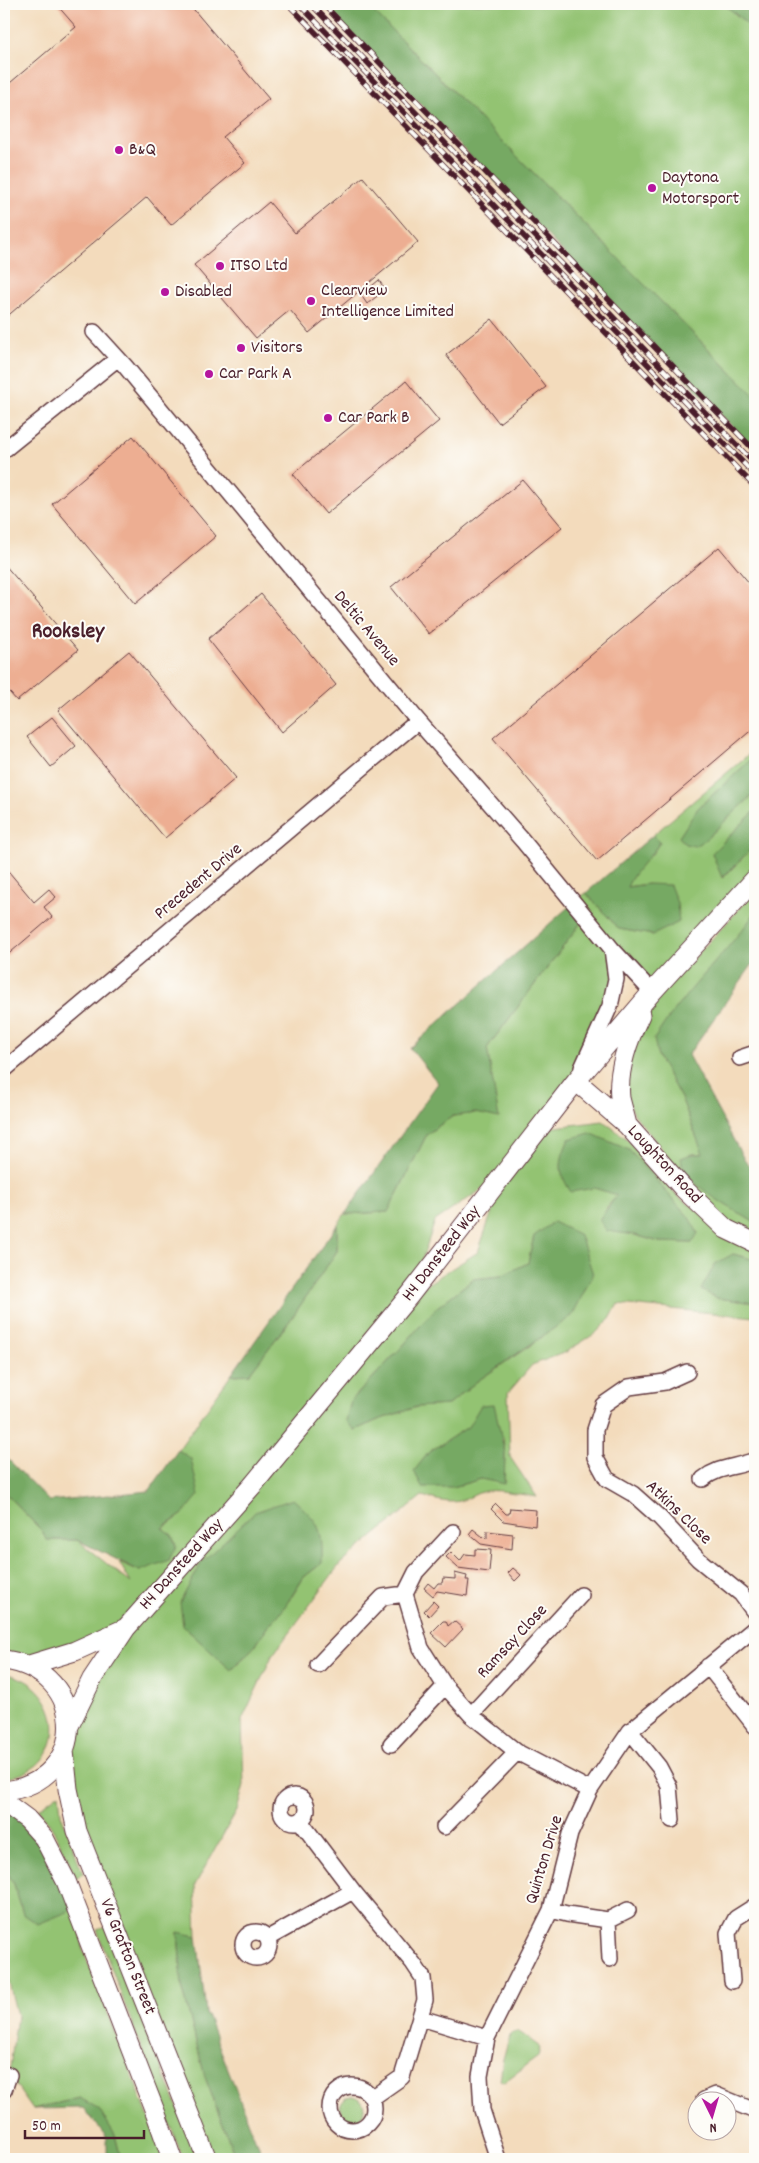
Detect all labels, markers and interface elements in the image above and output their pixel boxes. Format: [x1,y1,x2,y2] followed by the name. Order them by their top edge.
[129,138,156,163] place label: B&Q
[113,144,125,156] marker: B&Q
[662,166,739,212] place label: Daytona Motorsport
[646,182,658,194] marker: Daytona Motorsport
[230,254,288,279] place label: ITSO Ltd
[214,260,226,272] marker: ITSO Ltd
[321,279,454,325] place label: Clearview Intelligence Limited
[175,280,232,305] place label: Disabled
[159,286,171,298] marker: Disabled
[305,295,317,307] marker: Clearview Intelligence Limited
[251,336,303,361] place label: Visitors
[235,342,247,354] marker: Visitors
[219,362,292,387] place label: Car Park A
[203,368,215,380] marker: Car Park A
[338,406,409,431] place label: Car Park B
[322,412,334,424] marker: Car Park B
[327,586,405,672] street label: Deltic Avenue
[32,617,105,648] district label: Rooksley
[150,838,248,926] street label: Precedent Drive
[621,1120,707,1210] street label: Loughton Road
[397,1200,488,1307] street label: H4 Dansteed Way
[639,1475,717,1551] street label: Atkins Close
[134,1513,230,1616] street label: H4 Dansteed Way
[472,1599,554,1685] street label: Ramsay Close
[520,1812,570,1907] street label: Quinton Drive
[92,1895,162,2019] street label: V6 Grafton Street
[686,2090,736,2140] north arrow
[25,2108,144,2140] scale bar
[32,2116,61,2138] text: 50 m
[709,2117,717,2137] text: N

